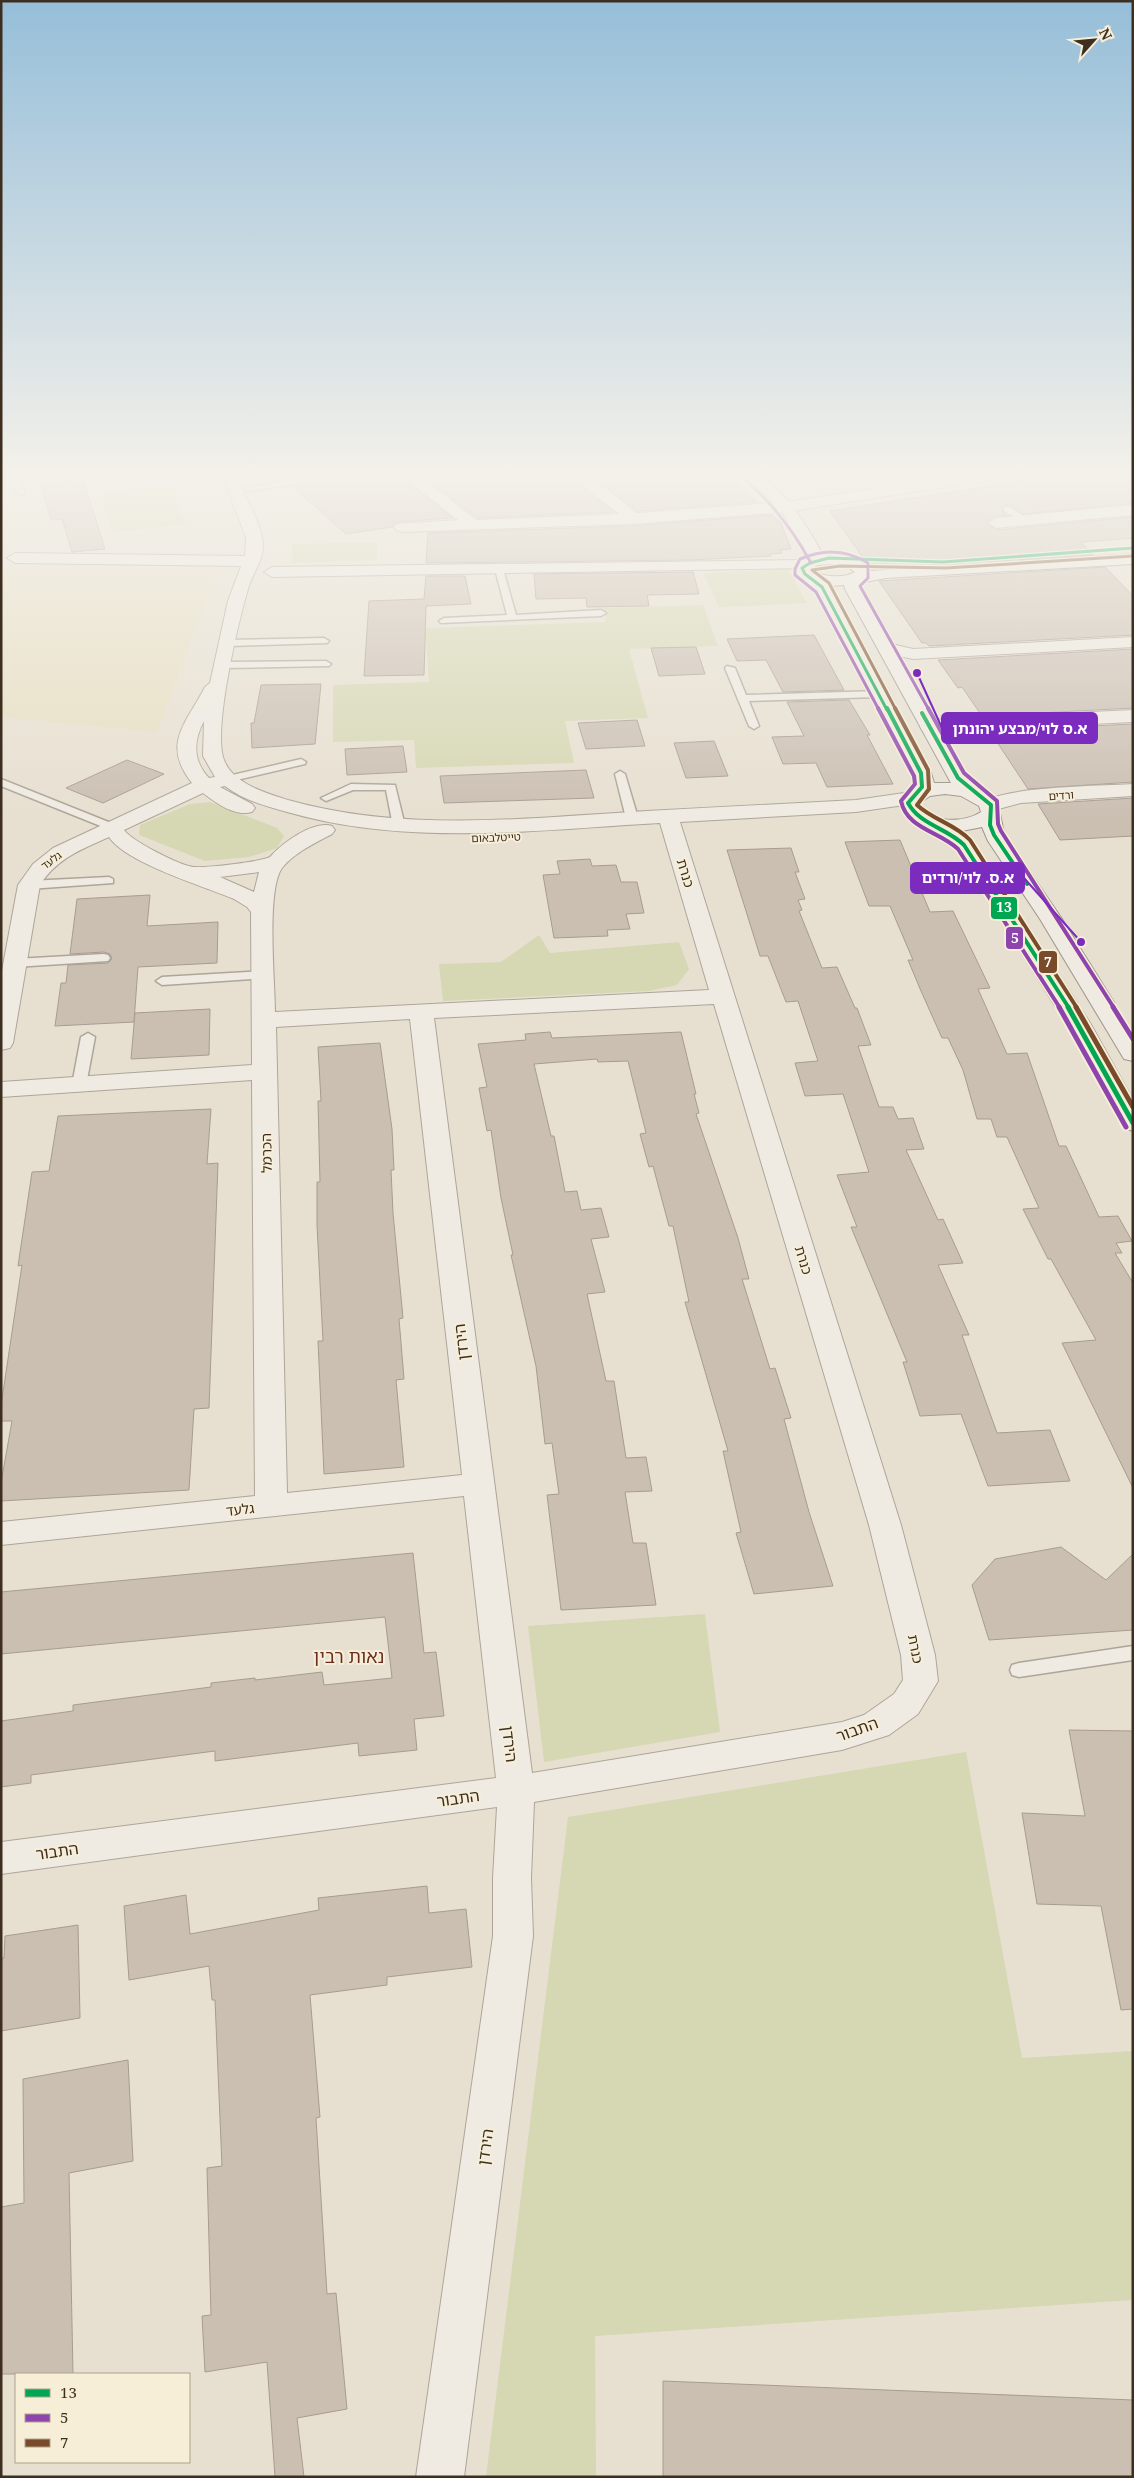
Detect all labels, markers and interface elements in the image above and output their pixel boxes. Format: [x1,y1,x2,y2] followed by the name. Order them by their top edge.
[1069,15,1119,65] north arrow
[1095,25,1117,43] text: N
[942,713,1097,743] callout: א.ס לוי/מבצע יהונתן
[953,718,1087,738] text: א.ס לוי/מבצע יהונתן
[1048,787,1074,803] street label: ורדים
[471,829,521,845] street label: טייטלבאום
[38,847,64,873] street label: גלעד
[673,856,699,890] street label: כנרת
[911,863,1024,893] callout: א.ס. לוי/ורדים
[922,867,1014,887] text: א.ס. לוי/ורדים
[990,896,1018,920] line badge: 13
[996,897,1012,916] text: 13
[1005,926,1024,950] line badge: 5
[1011,928,1019,947] text: 5
[1038,950,1058,974] line badge: 7
[1044,952,1052,971] text: 7
[256,1133,276,1173] street label: הכרמל
[791,1243,817,1277] street label: כנרת
[448,1322,474,1362] street label: הירדן
[225,1498,255,1520] street label: גלעד
[904,1633,928,1665] street label: כנרת
[314,1644,384,1668] district label: נאות רבין
[833,1711,881,1747] street label: התבור
[497,1724,523,1764] street label: הירדן
[435,1784,481,1812] street label: התבור
[34,1837,80,1865] street label: התבור
[472,2127,498,2167] street label: הירדן
[15,2373,190,2463] legend
[60,2382,77,2402] text: 13
[60,2407,68,2427] text: 5
[60,2432,68,2452] text: 7

